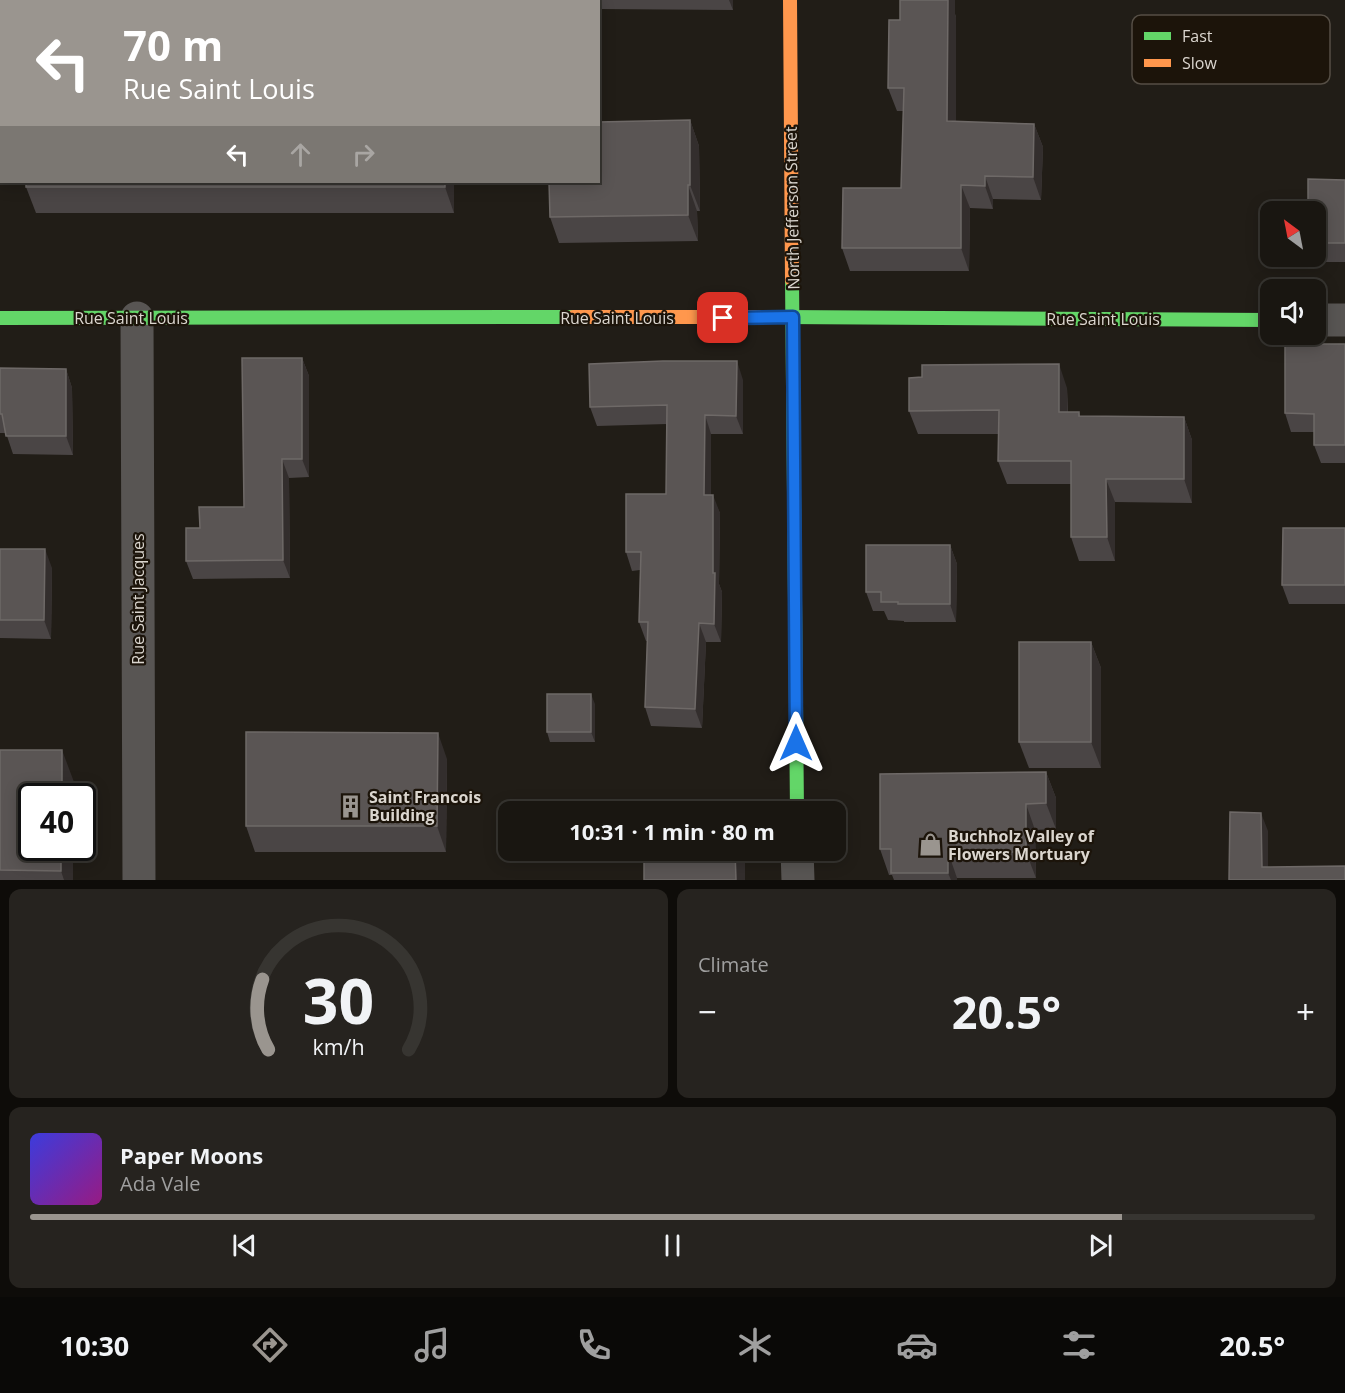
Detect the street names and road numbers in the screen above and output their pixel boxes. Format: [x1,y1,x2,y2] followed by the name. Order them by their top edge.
[780,126,804,290] street label: North Jefferson Street
[74,307,188,329] street label: Rue Saint Louis
[560,307,674,329] street label: Rue Saint Louis
[1046,308,1160,330] street label: Rue Saint Louis
[127,533,149,665] street label: Rue Saint Jacques

